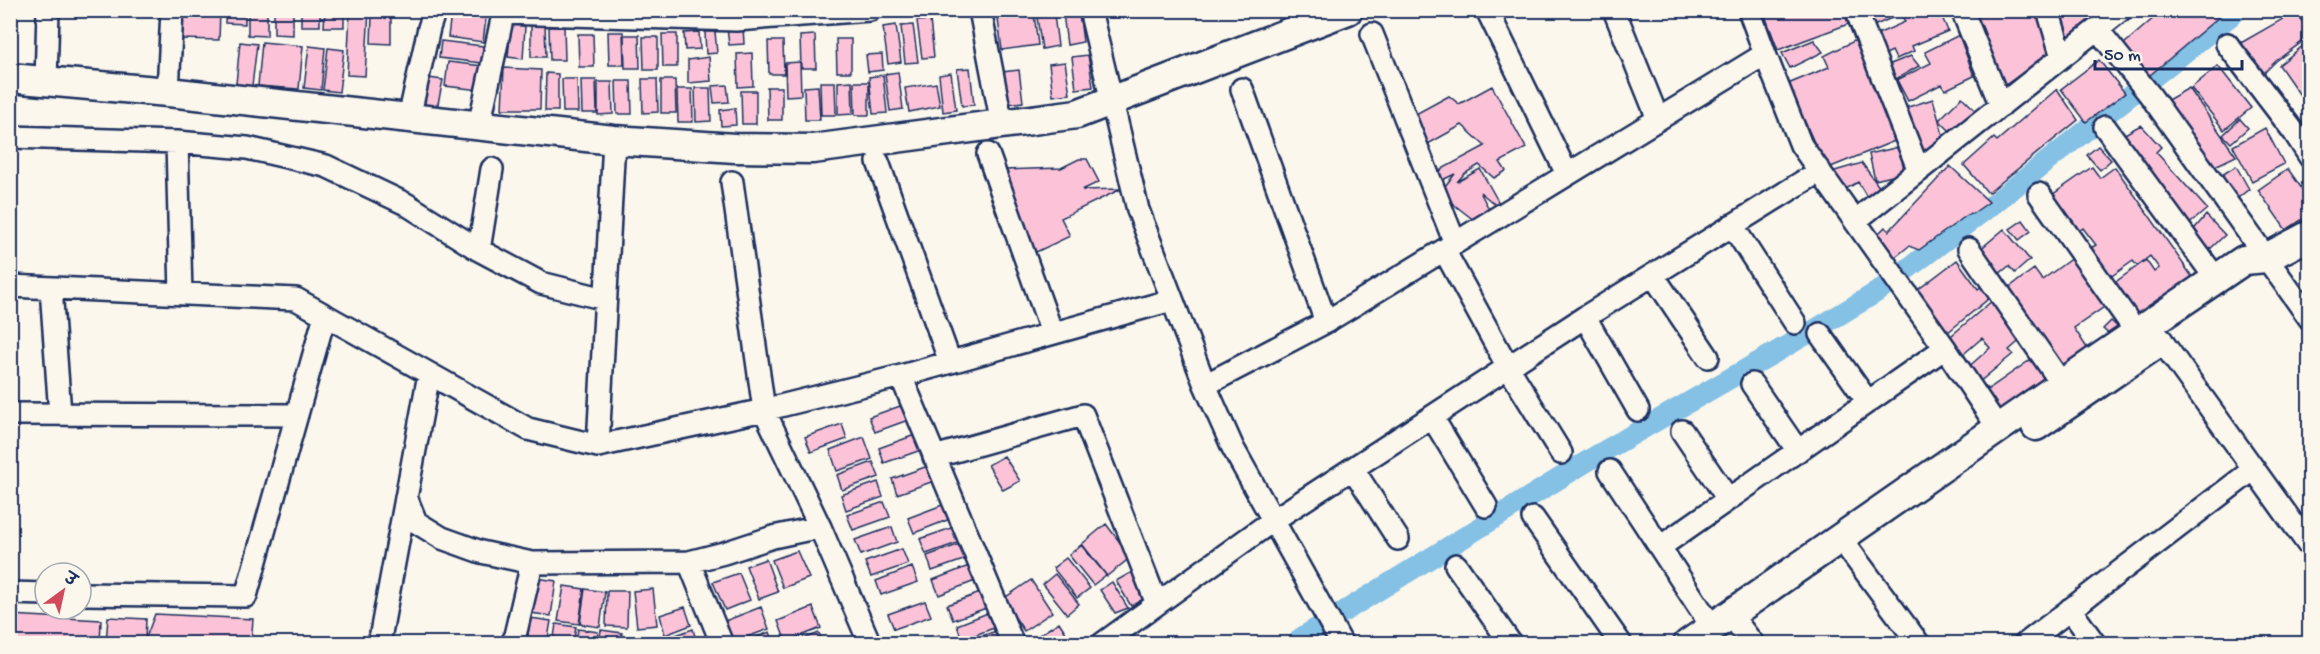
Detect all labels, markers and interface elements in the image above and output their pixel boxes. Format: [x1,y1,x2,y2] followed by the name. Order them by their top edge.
[2095,33,2242,71] scale bar
[2104,46,2141,67] text: 50 m
[33,561,93,621] north arrow
[58,569,80,593] text: उ

